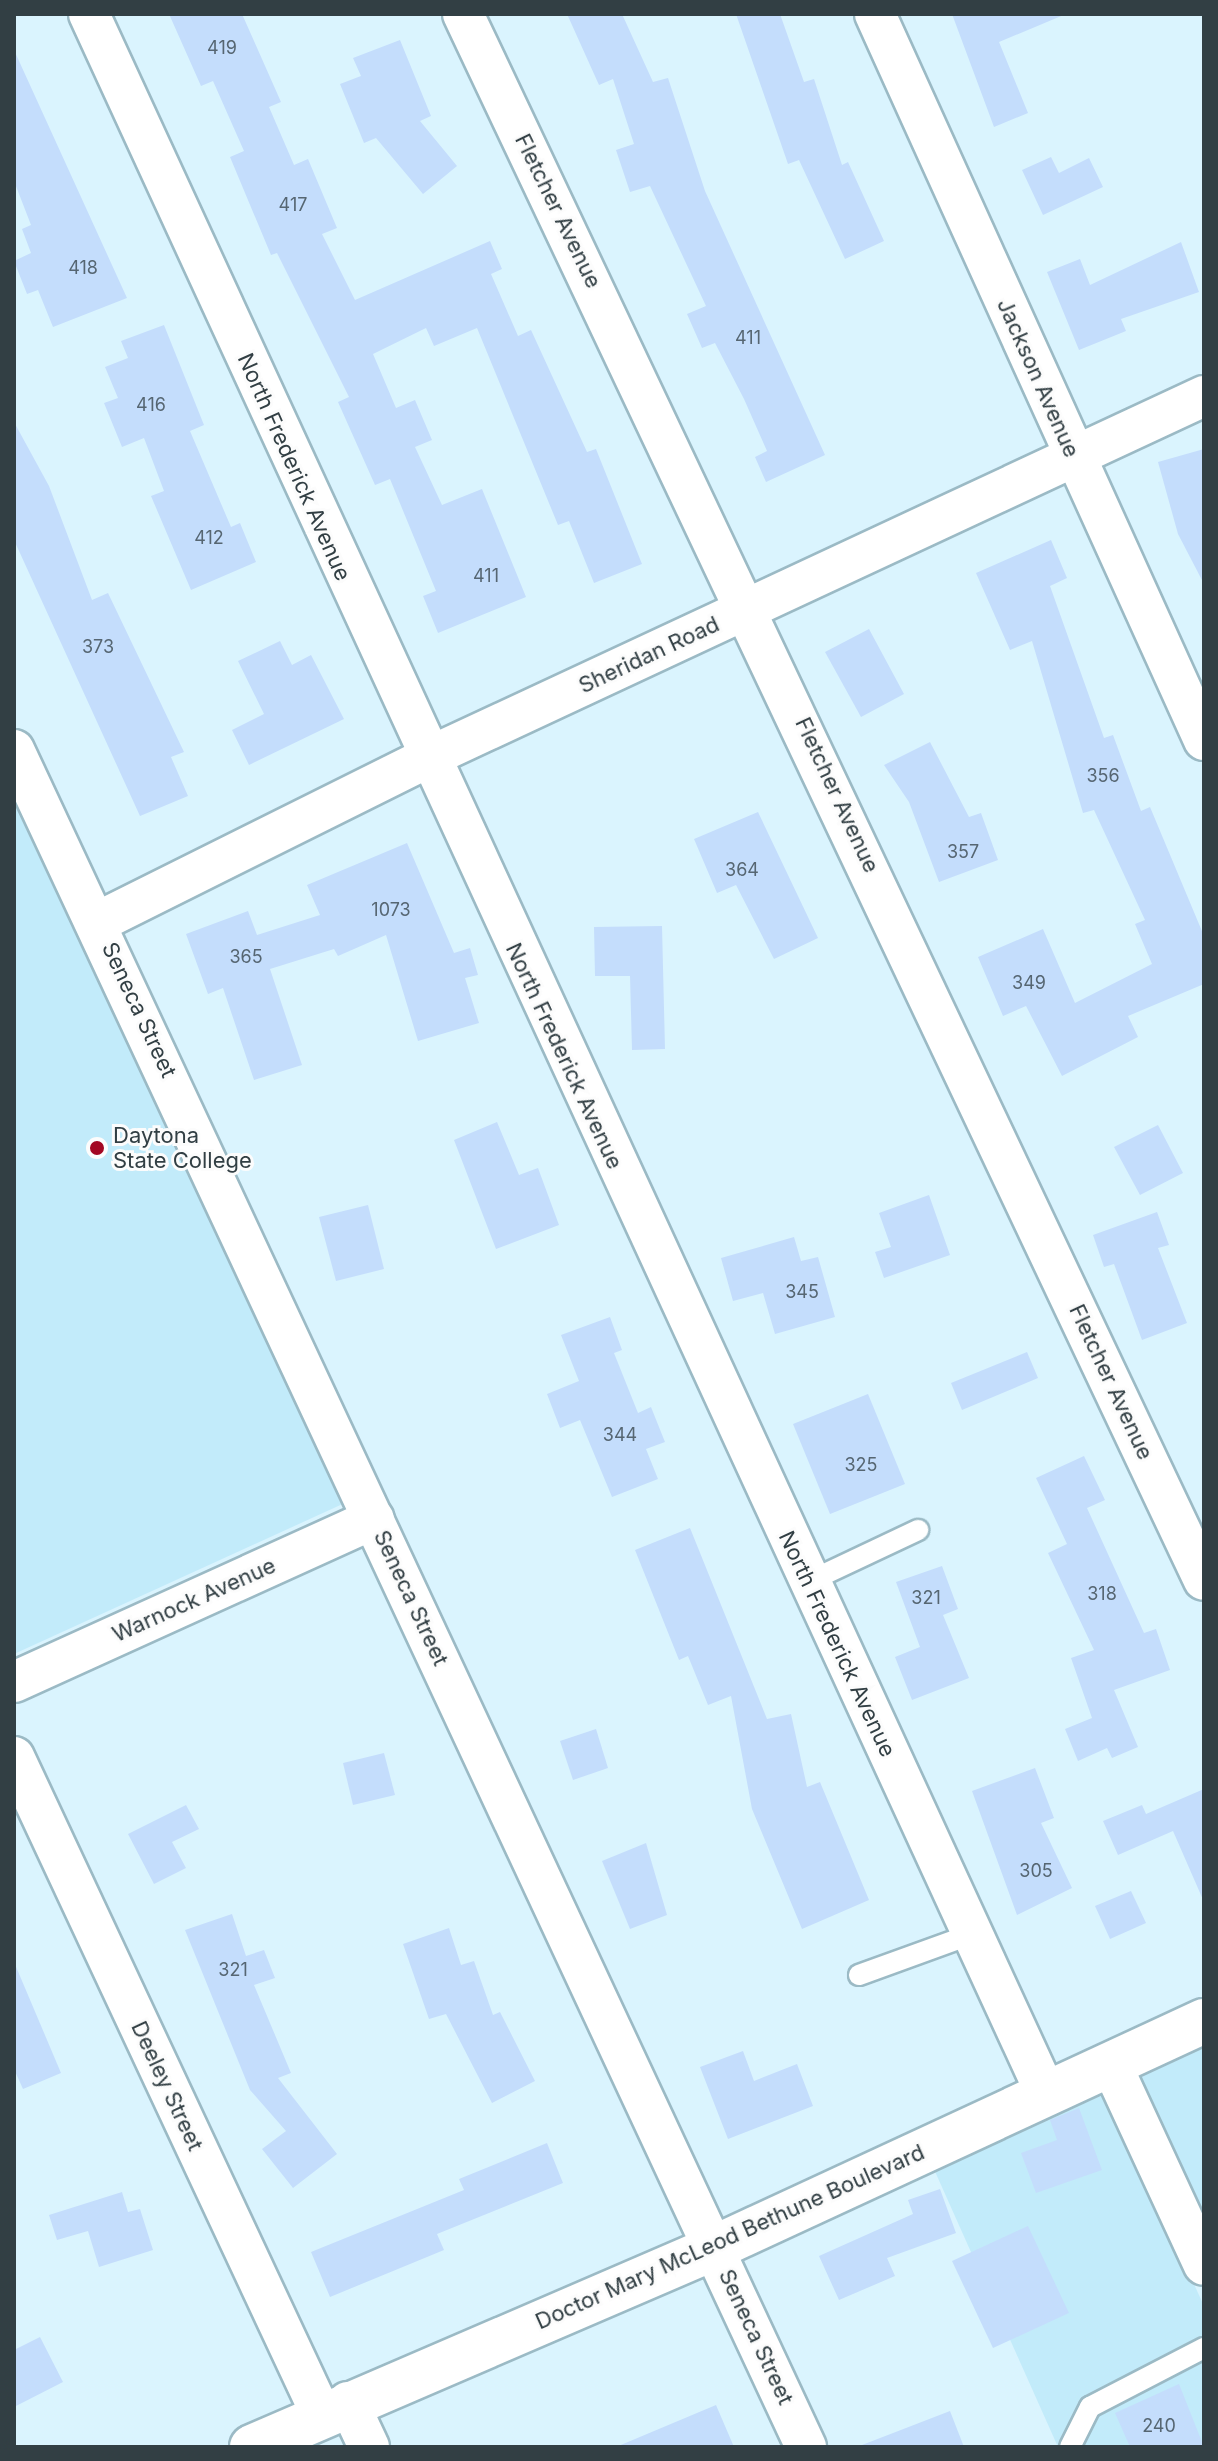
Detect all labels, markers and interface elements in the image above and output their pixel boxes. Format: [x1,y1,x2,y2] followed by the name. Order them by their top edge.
[207,37,237,59] house number: 419
[509,130,607,292] street label: Fletcher Avenue
[279,194,307,216] house number: 417
[68,257,98,279] house number: 418
[991,295,1085,461] street label: Jackson Avenue
[735,327,761,349] house number: 411
[232,349,356,585] street label: North Frederick Avenue
[136,394,166,416] house number: 416
[194,527,224,549] house number: 412
[473,565,499,587] house number: 411
[575,611,723,699] street label: Sheridan Road
[82,636,114,658] house number: 373
[789,713,885,877] street label: Fletcher Avenue
[1086,765,1120,787] house number: 356
[947,841,979,863] house number: 357
[725,859,759,881] house number: 364
[371,899,411,921] house number: 1073
[96,938,182,1082] street label: Seneca Street
[500,939,628,1173] street label: North Frederick Avenue
[229,946,263,968] house number: 365
[1012,972,1046,994] house number: 349
[113,1122,252,1174] place label: Daytona State College
[88,1139,106,1157] marker: Daytona State College
[785,1281,819,1303] house number: 345
[1063,1300,1159,1464] street label: Fletcher Avenue
[603,1424,637,1446] house number: 344
[844,1454,878,1476] house number: 325
[368,1526,454,1670] street label: Seneca Street
[773,1527,901,1761] street label: North Frederick Avenue
[108,1552,280,1648] street label: Warnock Avenue
[1087,1583,1117,1605] house number: 318
[911,1587,941,1609] house number: 321
[1019,1860,1053,1882] house number: 305
[218,1959,248,1981] house number: 321
[125,2017,209,2155] street label: Deeley Street
[531,2139,929,2335] street label: Doctor Mary McLeod Bethune Boulevard
[713,2265,799,2409] street label: Seneca Street
[1142,2415,1176,2437] house number: 240

